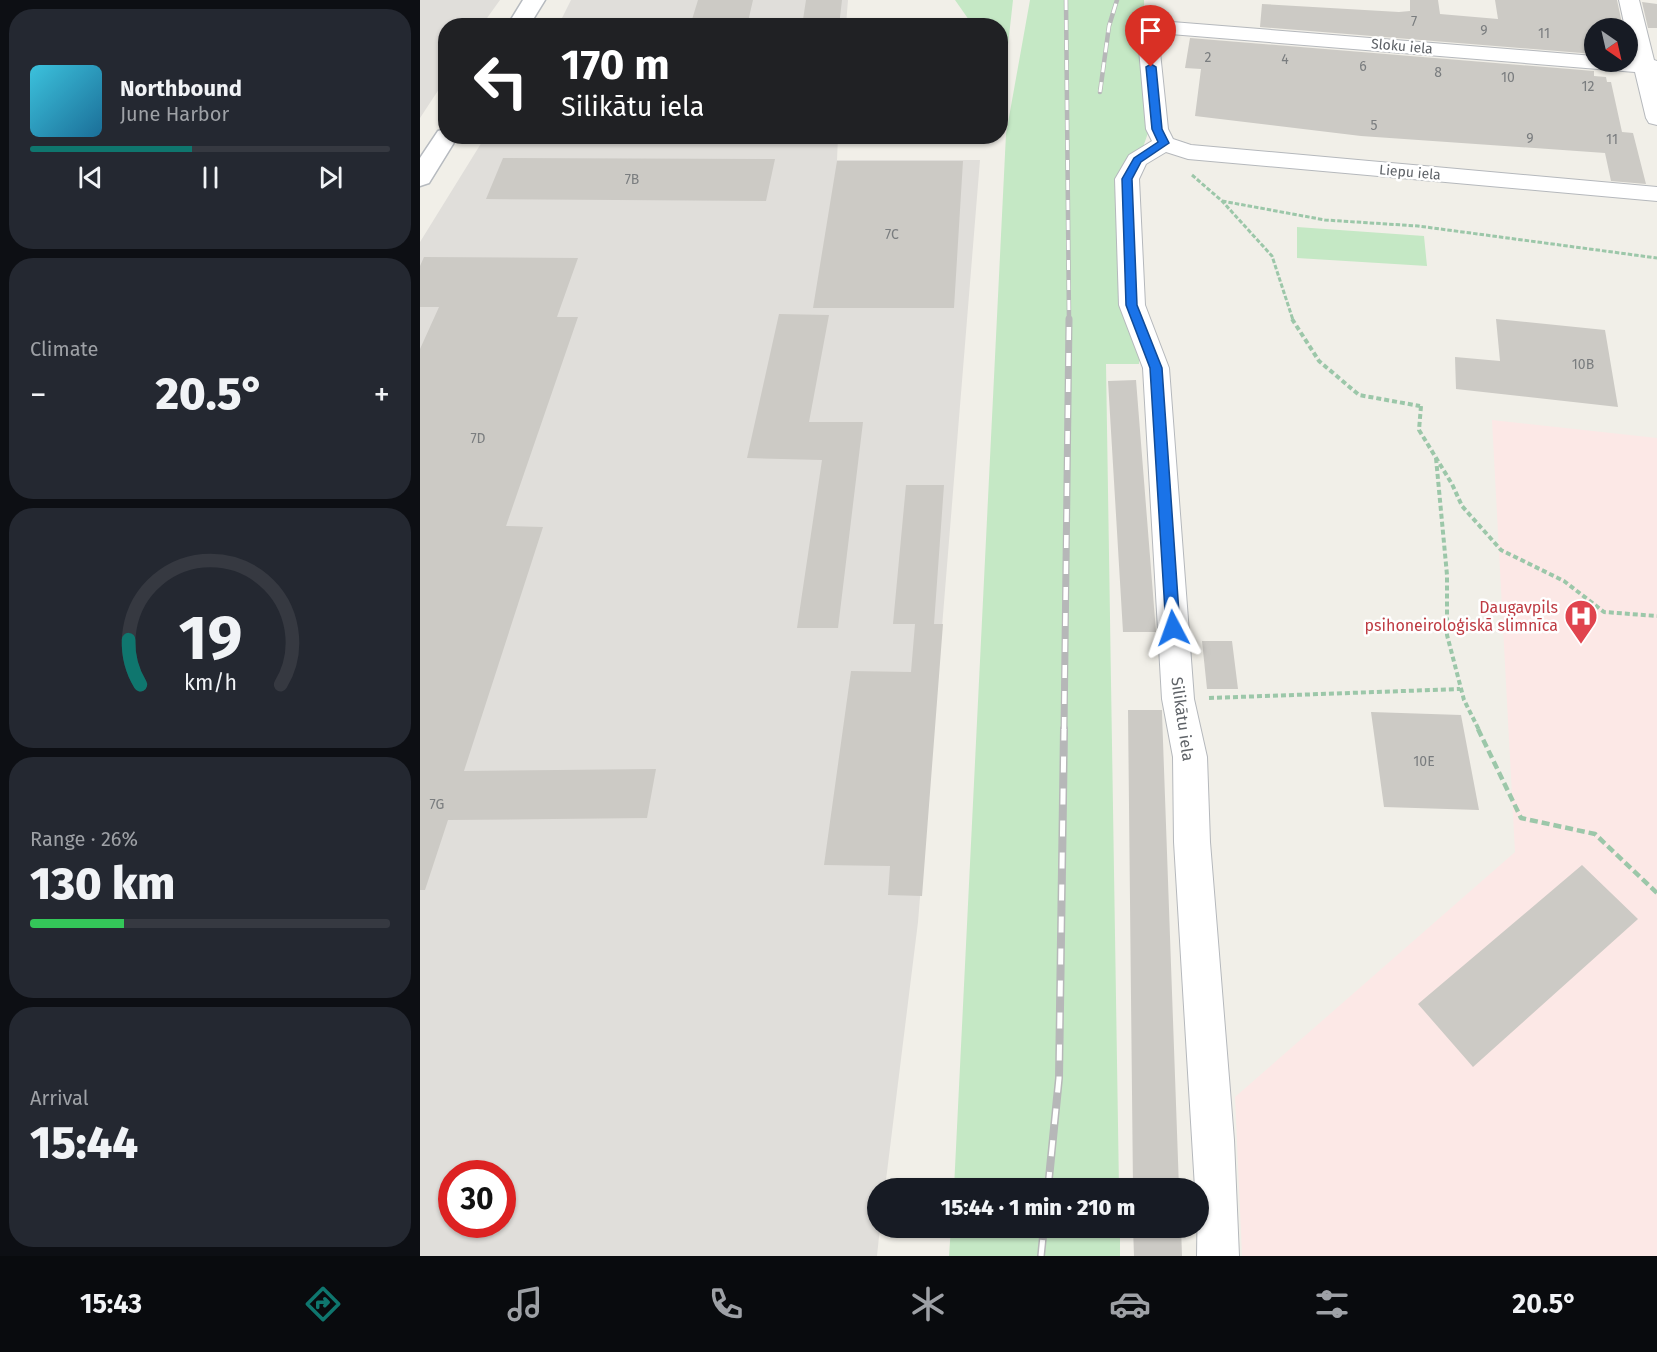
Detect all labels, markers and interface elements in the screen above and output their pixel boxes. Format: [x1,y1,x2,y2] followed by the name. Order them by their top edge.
[1125,5,1176,67] pin
[1411,13,1417,30] house number: 7
[1134,14,1167,47] icon: arrive
[1584,18,1638,72] north arrow
[1584,18,1638,72] map controls
[1480,22,1488,39] house number: 9
[1538,25,1550,42] house number: 11
[1370,35,1434,58] street label: Sloku iela
[561,40,670,90] text: 170 m
[462,42,540,120] icon: left
[1205,49,1212,66] house number: 2
[1281,51,1289,68] house number: 4
[1359,58,1367,75] house number: 6
[1434,64,1442,81] house number: 8
[1501,69,1515,86] house number: 10
[120,75,242,102] text: Northbound
[1582,78,1595,95] house number: 12
[561,91,704,123] text: Silikātu iela
[120,102,229,126] text: June Harbor
[1370,117,1378,134] house number: 5
[1526,130,1534,147] house number: 9
[1606,131,1618,148] house number: 11
[74,161,107,194] icon: previous
[194,161,227,194] icon: pause
[314,161,347,194] icon: next
[1378,161,1442,184] street label: Liepu iela
[625,171,639,188] house number: 7B
[885,226,899,243] house number: 7C
[30,337,98,361] text: Climate
[1572,356,1594,373] house number: 10B
[155,367,265,421] text: 20.5°
[30,375,47,415] text: −
[374,375,390,415] text: +
[470,430,486,447] house number: 7D
[1141,596,1205,660] position arrow
[1365,598,1558,635] place label: Daugavpils psihoneiroloģiskā slimnīca
[1563,598,1599,645] hospital icon: Daugavpils psihoneiroloģiskā slimnīca
[178,601,242,676] text: 19
[183,670,237,696] text: km/h
[1167,676,1198,762] street label: Silikātu iela
[1413,753,1435,770] house number: 10E
[430,796,444,813] house number: 7G
[30,827,138,851] text: Range · 26%
[30,857,175,911] text: 130 km
[30,1086,89,1110] text: Arrival
[30,1116,138,1170] text: 15:44
[438,1160,516,1238] speed limit sign: 30
[941,1194,1135,1221] text: 15:44 · 1 min · 210 m
[302,1283,344,1325] icon: directions
[504,1283,546,1325] icon: music
[705,1283,747,1325] icon: phone
[907,1283,949,1325] icon: climate
[1109,1283,1151,1325] icon: car
[1311,1283,1353,1325] icon: filters
[80,1288,142,1320] text: 15:43
[1512,1288,1577,1320] text: 20.5°

